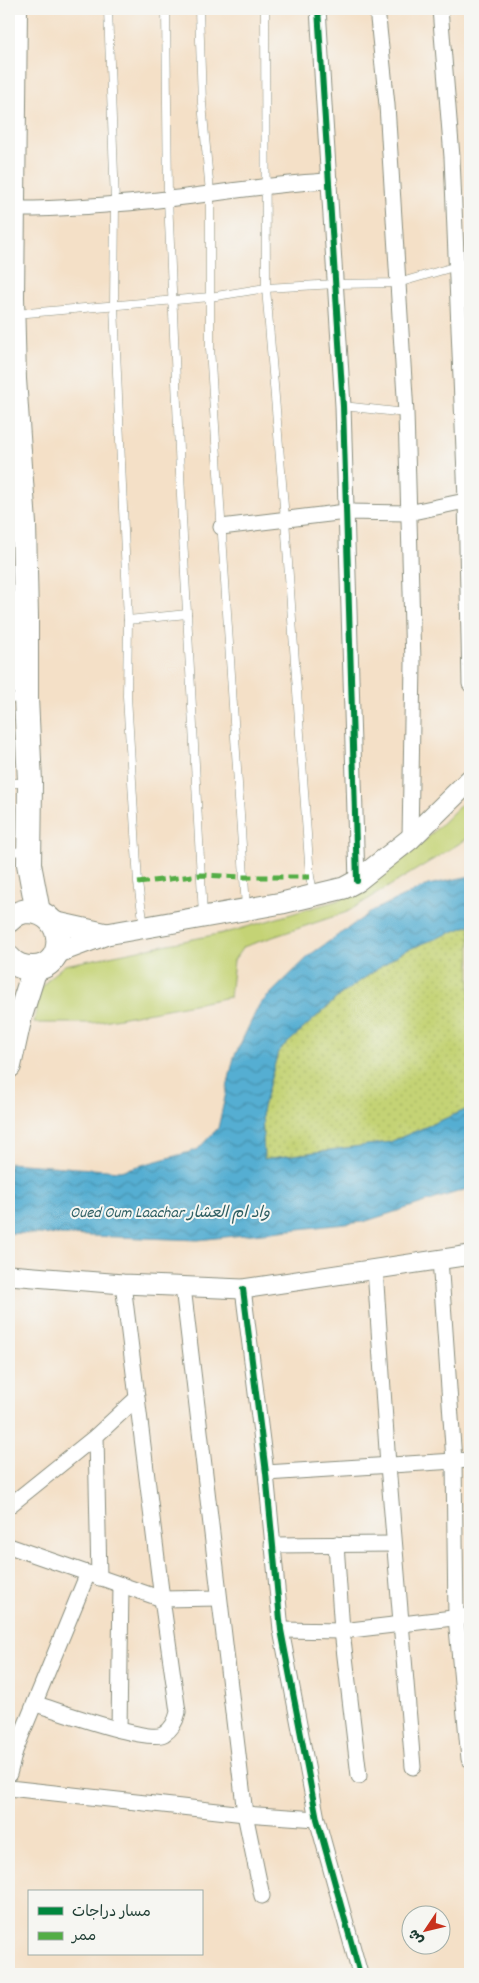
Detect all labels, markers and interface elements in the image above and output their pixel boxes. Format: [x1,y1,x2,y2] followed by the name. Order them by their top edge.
[70,1202,271,1225] water label: Oued Oum Laachar واد ام العشار
[28,1890,202,1956] legend
[72,1902,151,1924] text: مسار دراجات
[402,1906,452,1956] north arrow
[404,1924,430,1948] text: ش
[70,1926,96,1948] text: ممر

